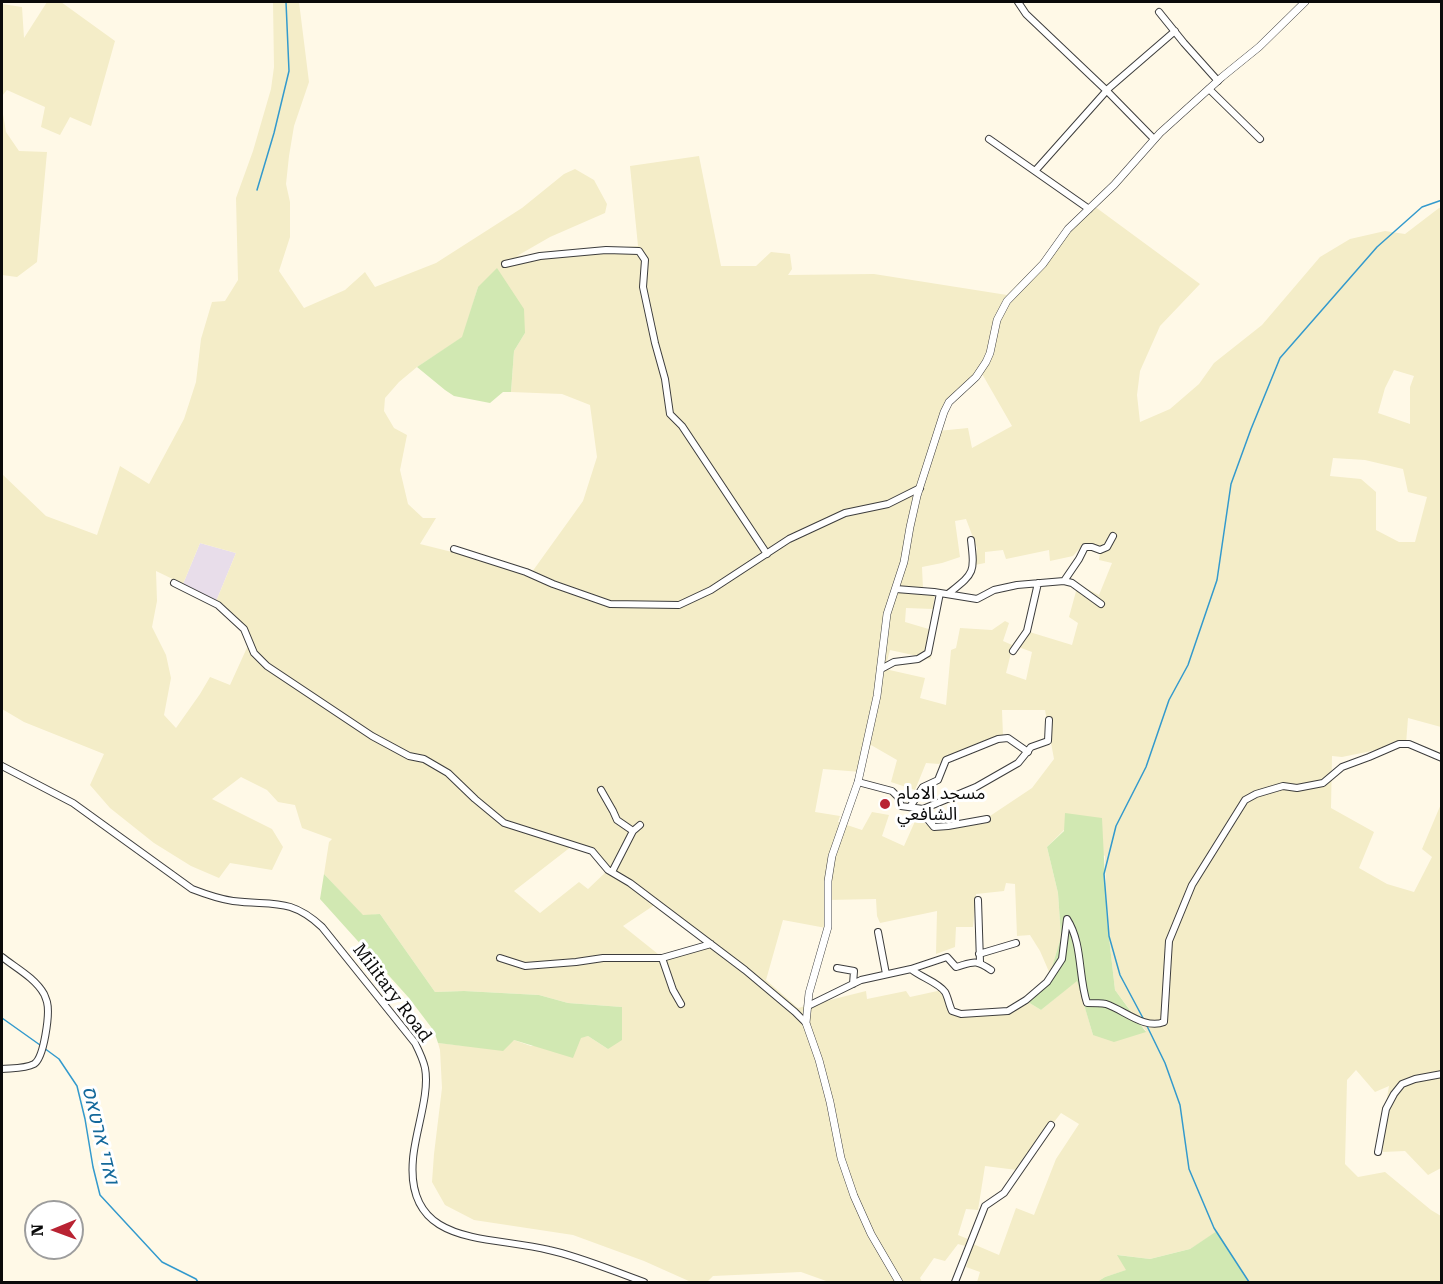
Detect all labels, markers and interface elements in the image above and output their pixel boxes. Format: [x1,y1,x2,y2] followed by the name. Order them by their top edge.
[897,783,986,826] place label: مسجد الامام الشافعي
[878,797,892,811] marker: مسجد الامام الشافعي
[348,939,436,1047] street label: Military Road
[76,1083,124,1187] water label: ואדי ארטאס
[24,1200,84,1260] north arrow
[28,1224,47,1237] text: N

